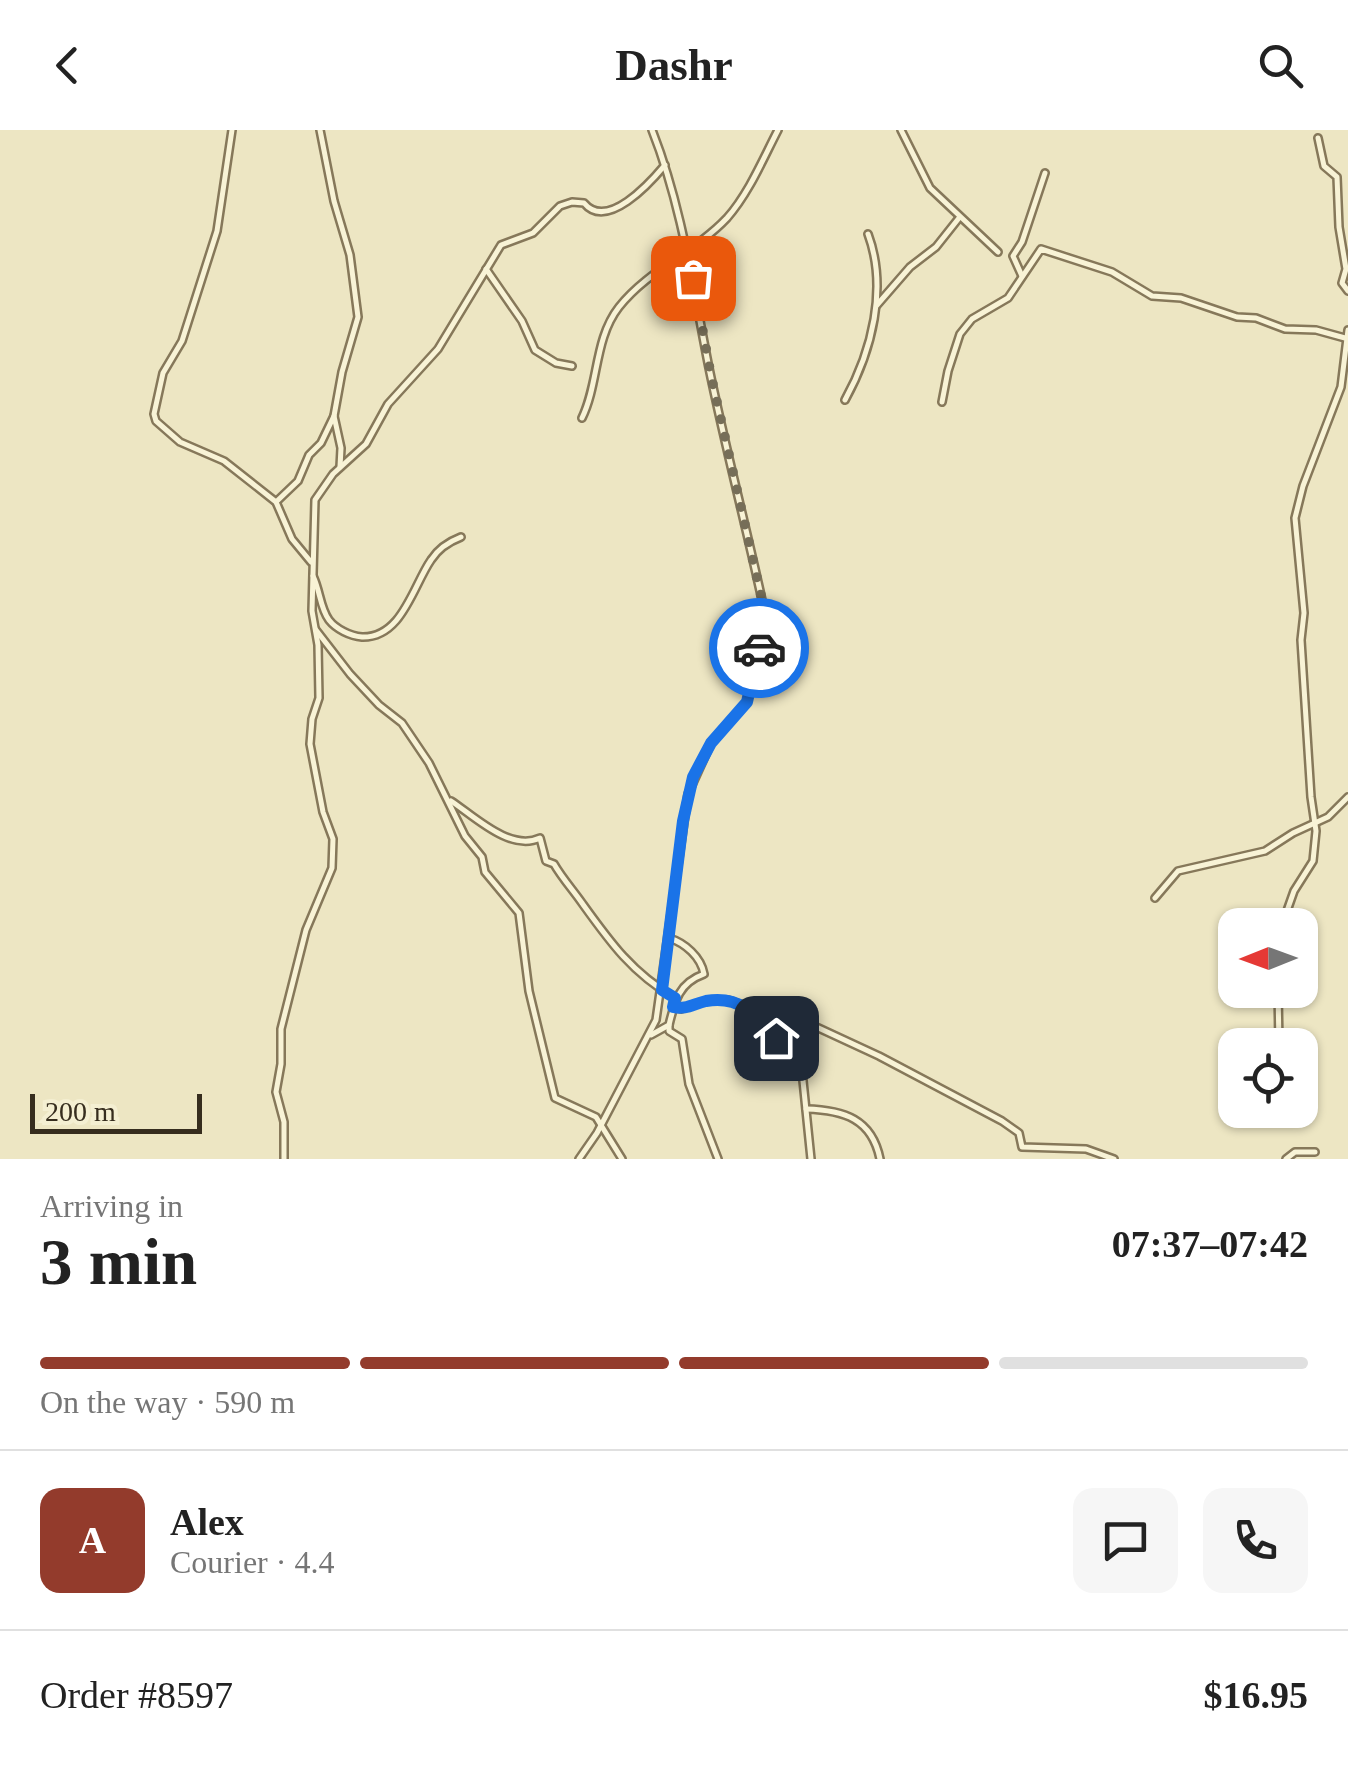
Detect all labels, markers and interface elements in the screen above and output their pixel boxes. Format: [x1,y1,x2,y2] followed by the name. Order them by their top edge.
[40,38,95,93] icon: back
[1253,38,1308,93] icon: search
[615,40,733,90] text: Dashr
[651,236,736,321] pin
[666,251,721,306] icon: bag
[709,598,809,698] courier
[732,621,787,676] icon: car
[1218,908,1318,1008] north arrow
[1218,908,1318,1128] map controls
[734,996,819,1081] pin
[749,1011,804,1066] icon: home
[1218,1028,1318,1128] button: locate
[30,1089,202,1134] scale bar
[45,1096,116,1127] text: 200 m
[40,1188,183,1224] text: Arriving in
[1112,1223,1308,1265] text: 07:37–07:42
[40,1226,197,1298] text: 3 min
[40,1384,295,1420] text: On the way · 590 m
[1073,1488,1178,1593] button: chat
[1203,1488,1308,1593] button: phone
[170,1501,244,1543] text: Alex
[79,1519,106,1561] text: A
[170,1544,334,1580] text: Courier · 4.4
[40,1674,233,1716] text: Order #8597
[1204,1674,1308,1716] text: $16.95

